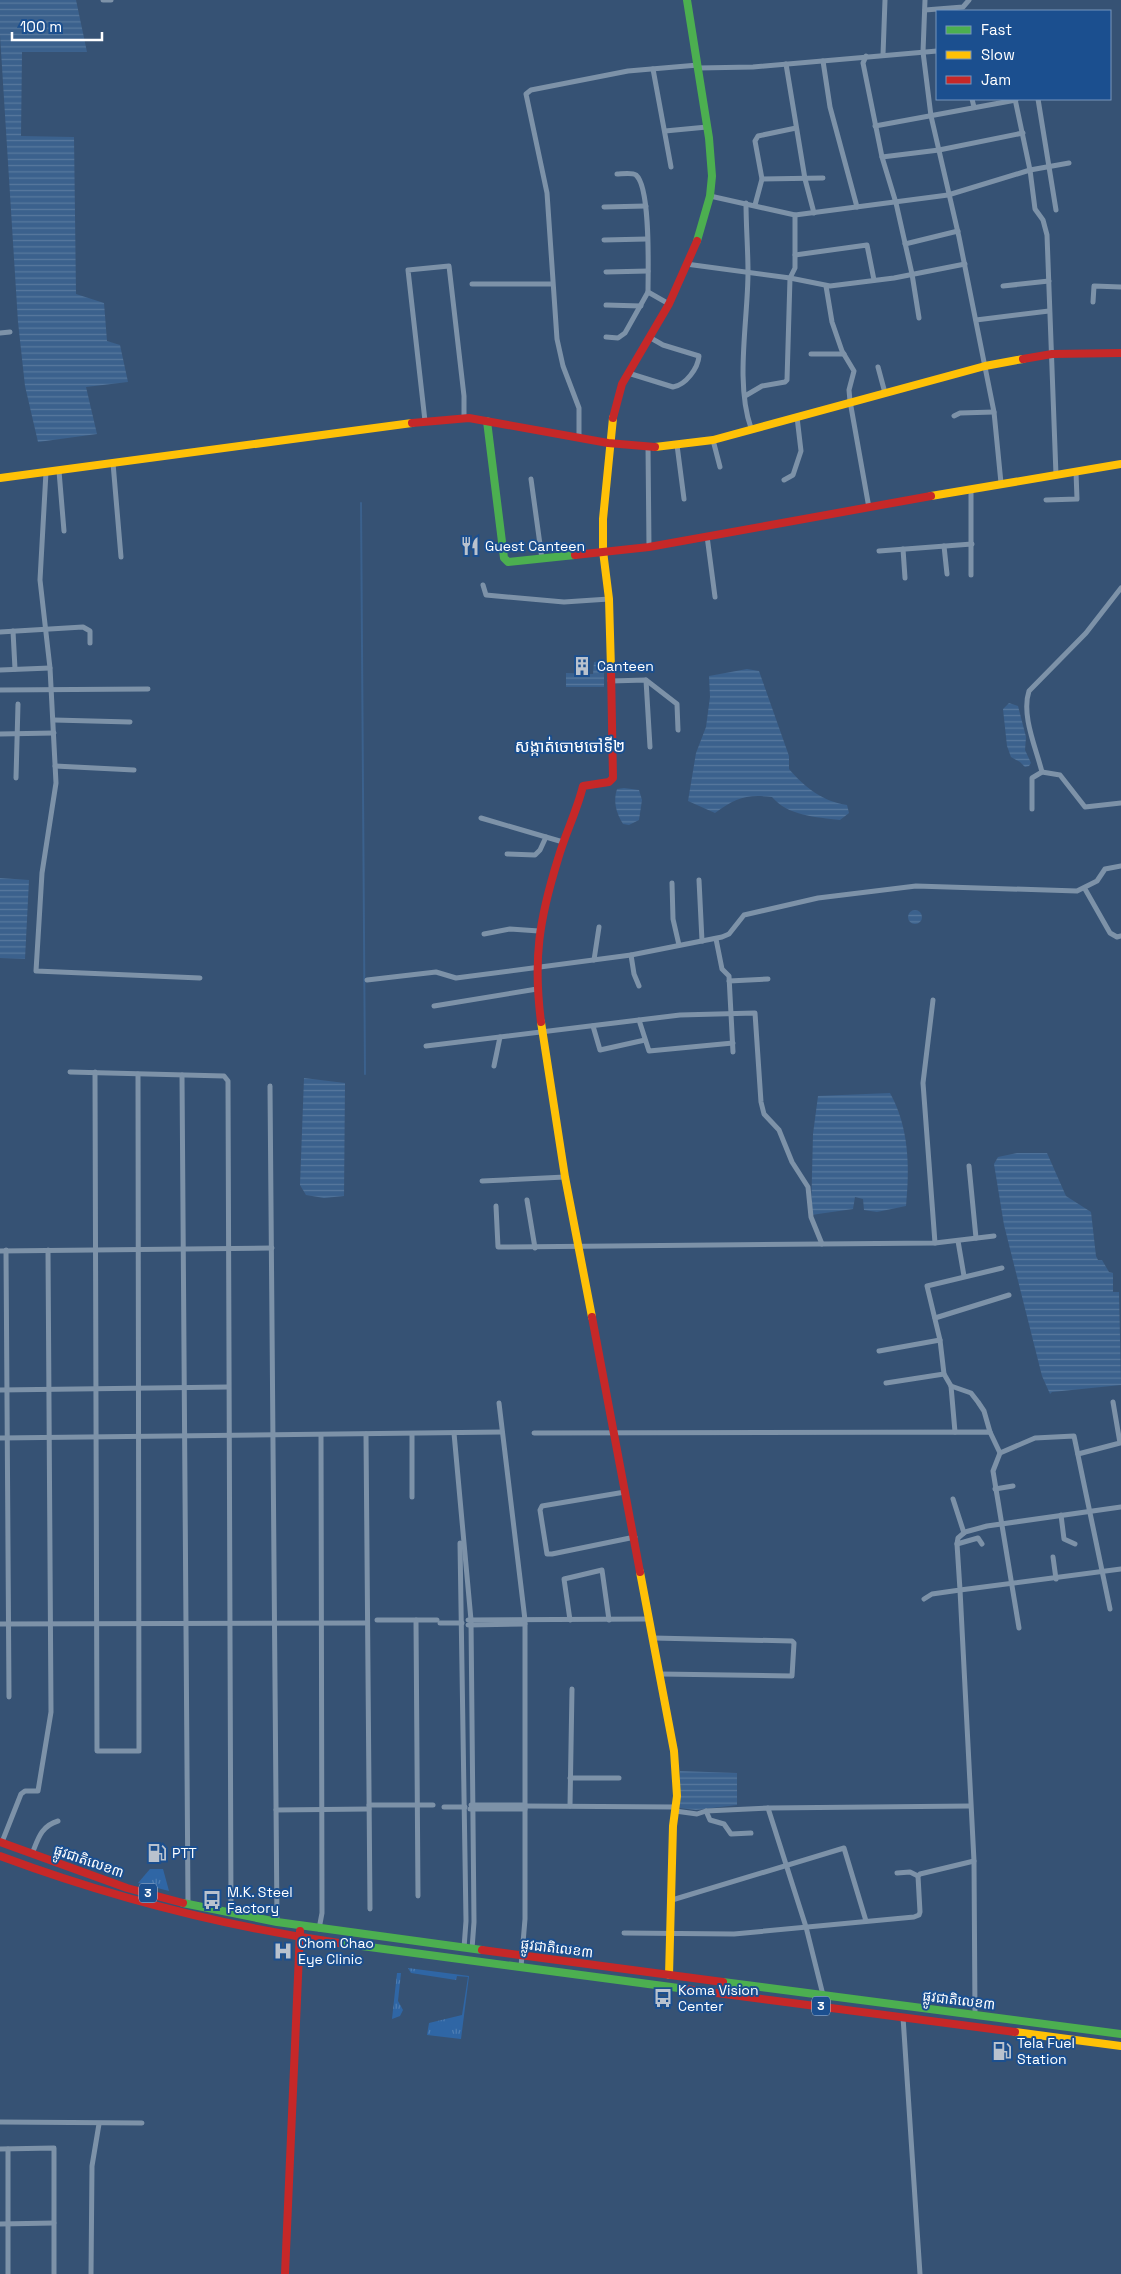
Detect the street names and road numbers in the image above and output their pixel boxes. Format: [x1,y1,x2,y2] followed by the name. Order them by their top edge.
[50,1841,127,1884] street label: ផ្លូវជាតិលេខ៣
[139,1884,157,1902] road number: 3
[519,1935,594,1965] street label: ផ្លូវជាតិលេខ៣
[921,1987,996,2017] street label: ផ្លូវជាតិលេខ៣
[812,1996,830,2015] road number: 3

